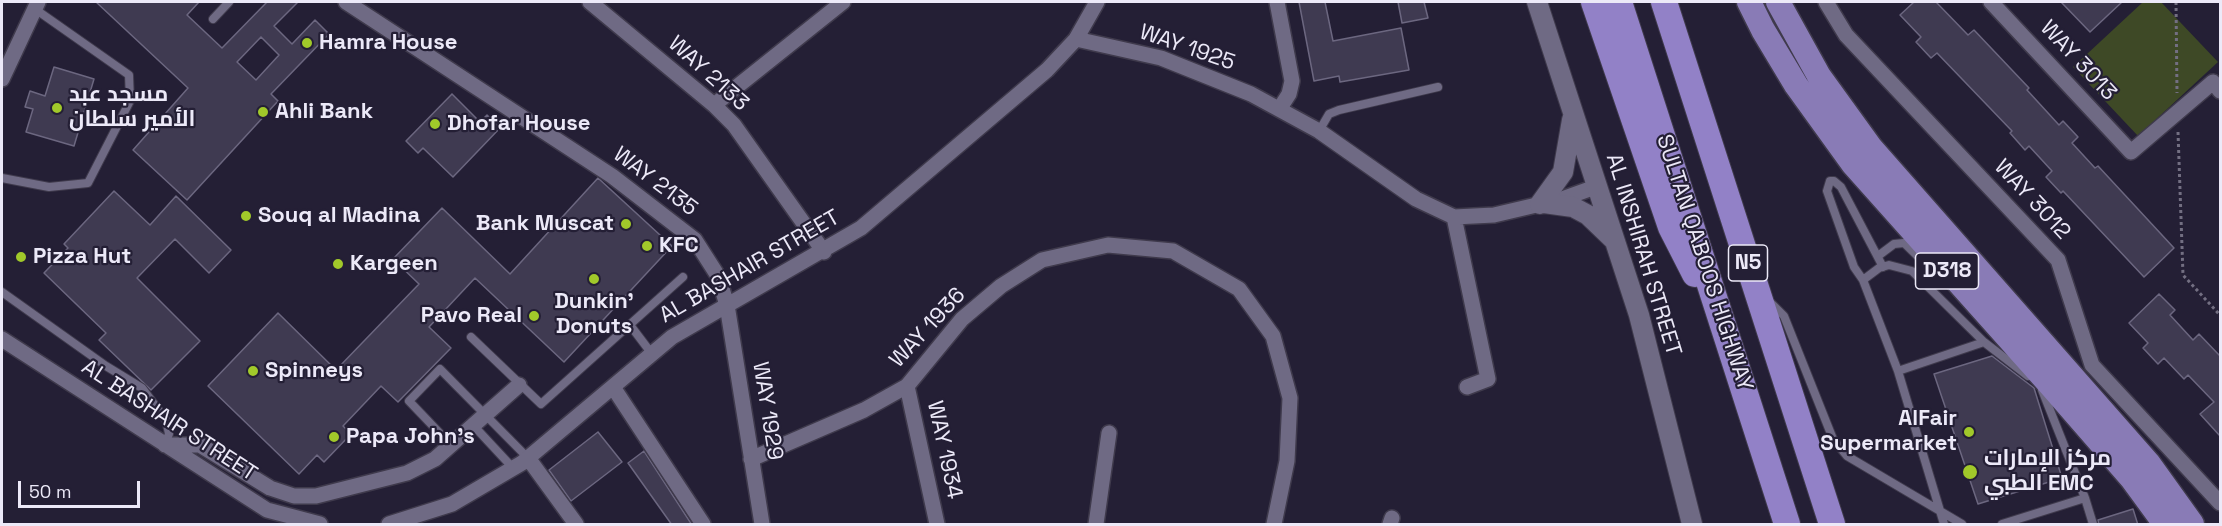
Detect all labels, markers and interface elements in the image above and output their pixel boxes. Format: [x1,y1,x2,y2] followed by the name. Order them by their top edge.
[2034,15,2122,107] street label: WAY 3013
[1136,19,1238,77] street label: WAY 1925
[319,30,457,56] place label: Hamra House
[662,31,754,117] street label: WAY 2133
[300,36,314,50] marker: Hamra House
[69,82,195,134] place label: مسجد عبد الأمير سلطان
[275,99,373,125] place label: Ahli Bank
[50,101,64,115] marker: مسجد عبد الأمير سلطان
[256,105,270,119] marker: Ahli Bank
[447,111,590,137] place label: Dhofar House
[428,117,442,131] marker: Dhofar House
[1650,131,1758,395] street label: SULTAN QABOOS HIGHWAY
[608,142,702,222] street label: WAY 2135
[1600,151,1686,359] street label: AL INSHIRAH STREET
[1988,155,2076,245] street label: WAY 3012
[258,203,420,229] place label: Souq al Madina
[655,205,845,329] street label: AL BASHAIR STREET
[239,209,253,223] marker: Souq al Madina
[476,211,614,237] place label: Bank Muscat
[619,217,633,231] marker: Bank Muscat
[659,233,699,259] place label: KFC
[640,239,654,253] marker: KFC
[33,244,131,270] place label: Pizza Hut
[1728,245,1768,281] road number: N5
[14,250,28,264] marker: Pizza Hut
[350,251,438,277] place label: Kargeen
[1916,253,1978,289] road number: D318
[331,257,345,271] marker: Kargeen
[587,272,601,286] marker: Dunkin' Donuts
[884,283,972,373] street label: WAY 1936
[554,289,634,340] place label: Dunkin' Donuts
[421,303,522,329] place label: Pavo Real
[527,309,541,323] marker: Pavo Real
[76,354,262,488] street label: AL BASHAIR STREET
[265,358,363,384] place label: Spinneys
[746,360,788,462] street label: WAY 1929
[246,364,260,378] marker: Spinneys
[921,399,967,501] street label: WAY 1934
[1820,406,1957,458] place label: AlFair Supermarket
[346,424,475,450] place label: Papa John's
[1962,425,1976,439] marker: AlFair Supermarket
[327,430,341,444] marker: Papa John's
[1984,446,2111,498] place label: مركز الإمارات الطبي EMC
[1961,463,1979,481] marker: مركز الإمارات الطبي EMC
[21,469,142,507] scale bar
[29,480,71,503] text: 50 m

